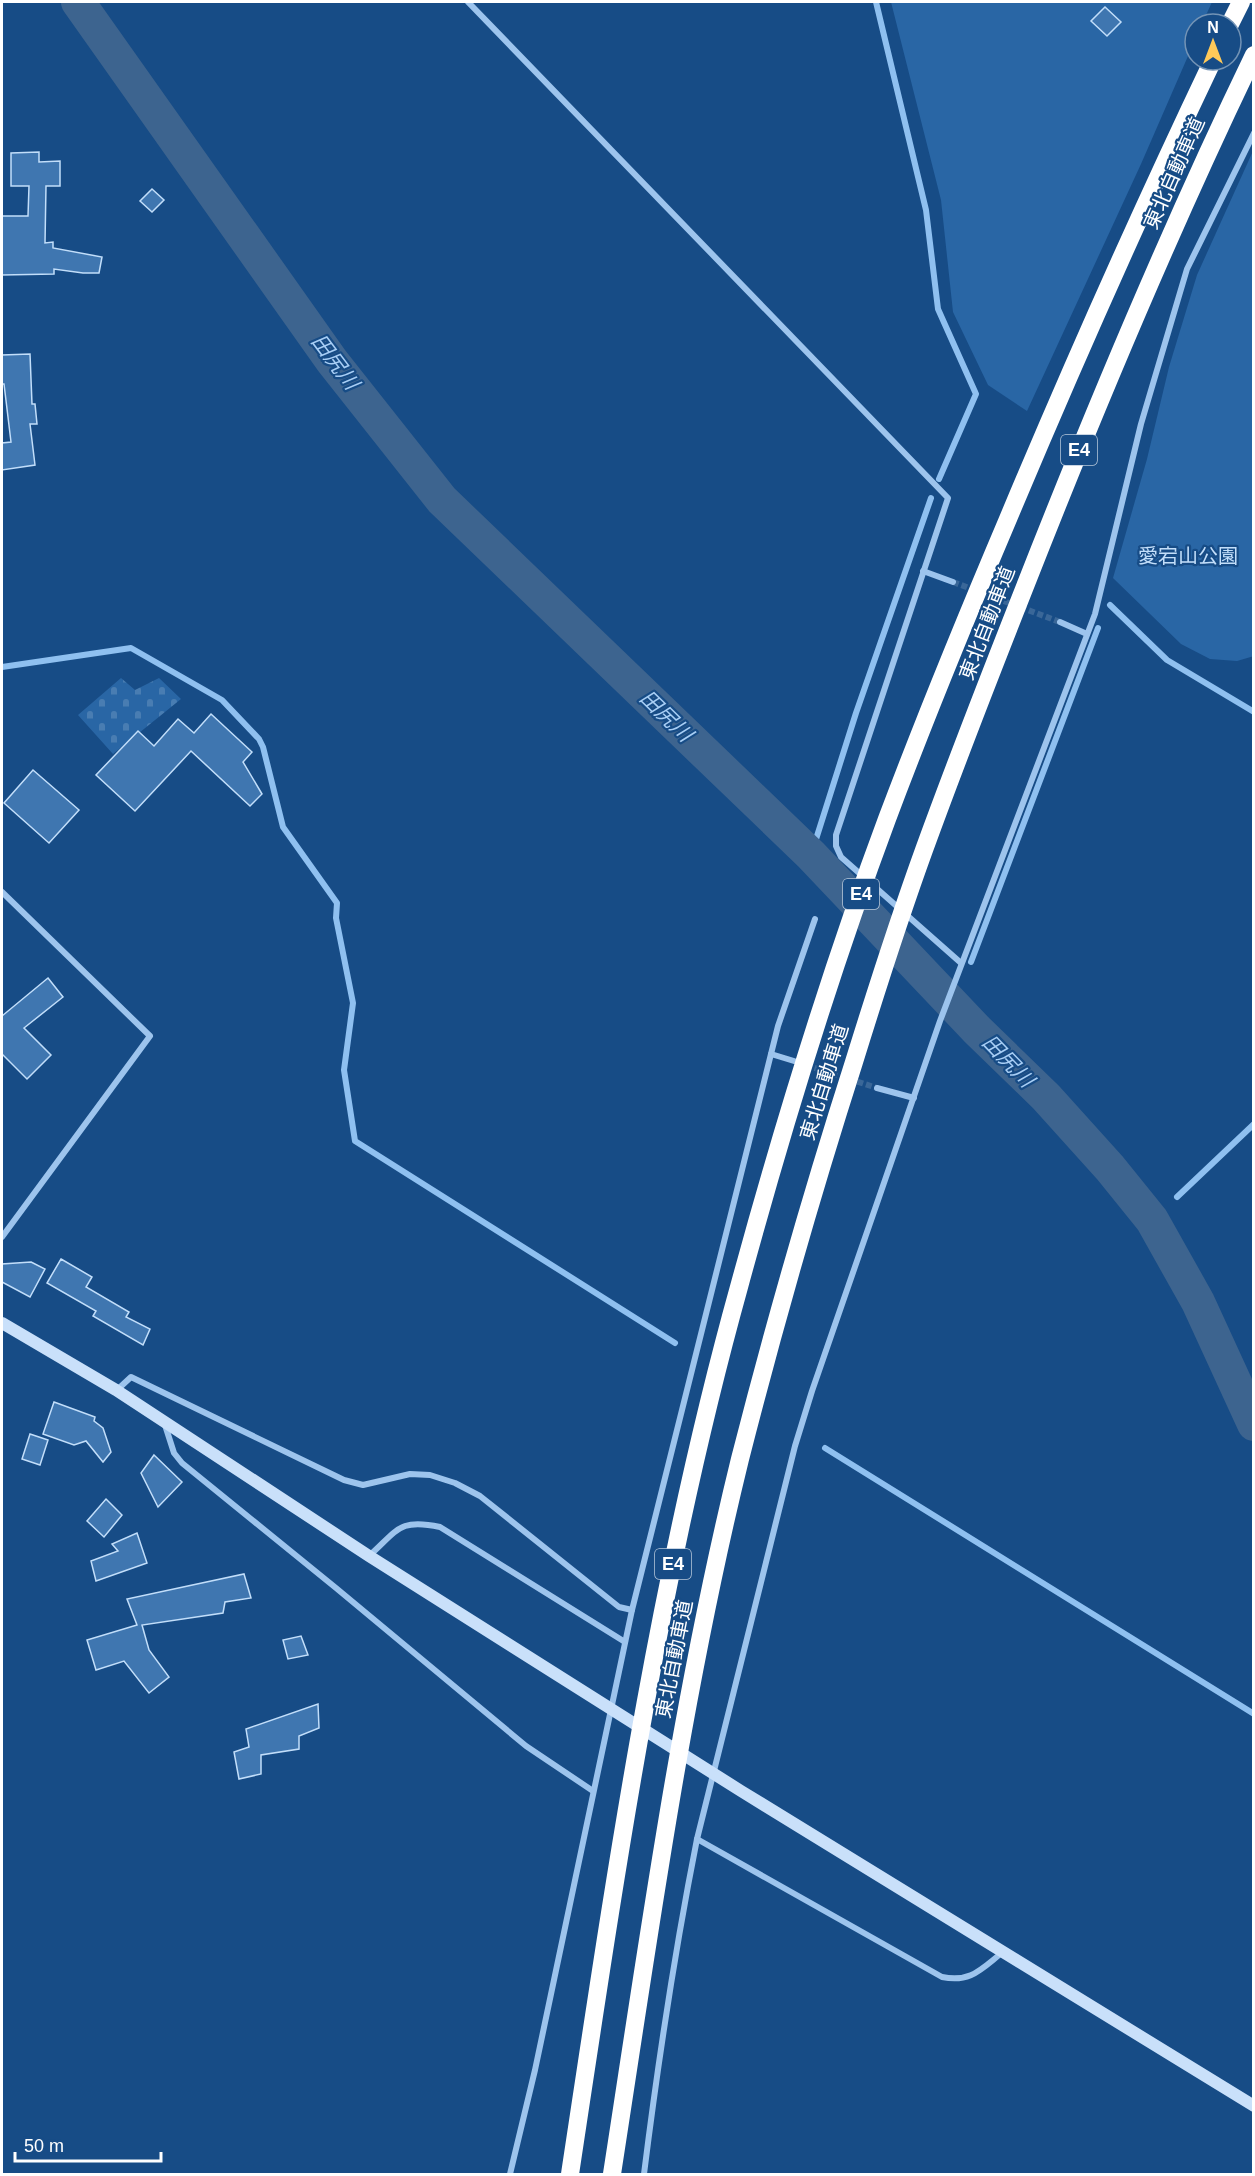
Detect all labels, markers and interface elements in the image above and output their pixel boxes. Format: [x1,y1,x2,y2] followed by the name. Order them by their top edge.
[1183,12,1243,72] north arrow
[1207,19,1219,36] text: N
[1140,114,1208,232] street label: 東北自動車道
[307,330,365,395] water label: 田尻川
[1061,435,1097,465] road number: E4
[1138,545,1238,567] park label: 愛宕山公園
[955,563,1019,683] street label: 東北自動車道
[636,685,698,747] water label: 田尻川
[843,879,879,909] road number: E4
[796,1021,852,1143] street label: 東北自動車道
[978,1030,1040,1093] water label: 田尻川
[655,1549,691,1579] road number: E4
[652,1598,696,1720] street label: 東北自動車道
[15,2125,160,2163] scale bar
[24,2136,64,2156] text: 50 m

